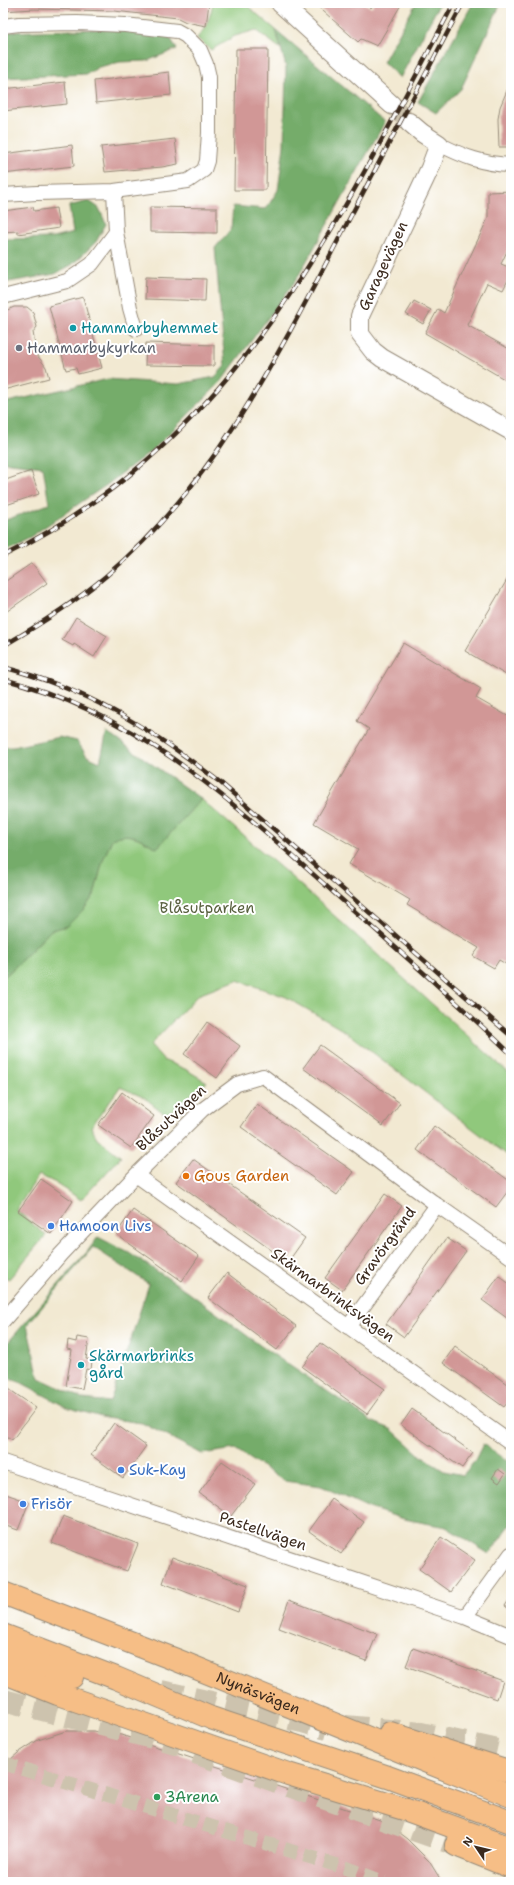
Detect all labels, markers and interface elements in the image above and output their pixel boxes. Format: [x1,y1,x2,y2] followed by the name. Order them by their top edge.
[354,218,412,314] street label: Garagevägen
[81,318,218,338] place label: Hammarbyhemmet
[68,323,78,333] marker: Hammarbyhemmet
[27,338,156,358] place label: Hammarbykyrkan
[14,343,24,353] marker: Hammarbykyrkan
[160,898,254,918] park label: Blåsutparken
[132,1080,210,1156] street label: Blåsutvägen
[194,1166,289,1186] place label: Gous Garden
[181,1171,191,1181] marker: Gous Garden
[350,1202,421,1289] street label: Gravörgränd
[59,1216,152,1236] place label: Hamoon Livs
[46,1221,56,1231] marker: Hamoon Livs
[267,1243,399,1347] street label: Skärmarbrinksvägen
[89,1346,194,1383] place label: Skärmarbrinks gård
[76,1360,86,1370] marker: Skärmarbrinks gård
[129,1460,186,1480] place label: Suk-Kay
[116,1465,126,1475] marker: Suk-Kay
[31,1494,72,1514] place label: Frisör
[18,1499,28,1509] marker: Frisör
[217,1507,309,1555] street label: Pastellvägen
[213,1667,303,1719] street label: Nynäsvägen
[165,1787,220,1807] place label: 3Arena
[152,1792,162,1802] marker: 3Arena
[456,1827,496,1867] north arrow
[460,1833,477,1849] text: N

